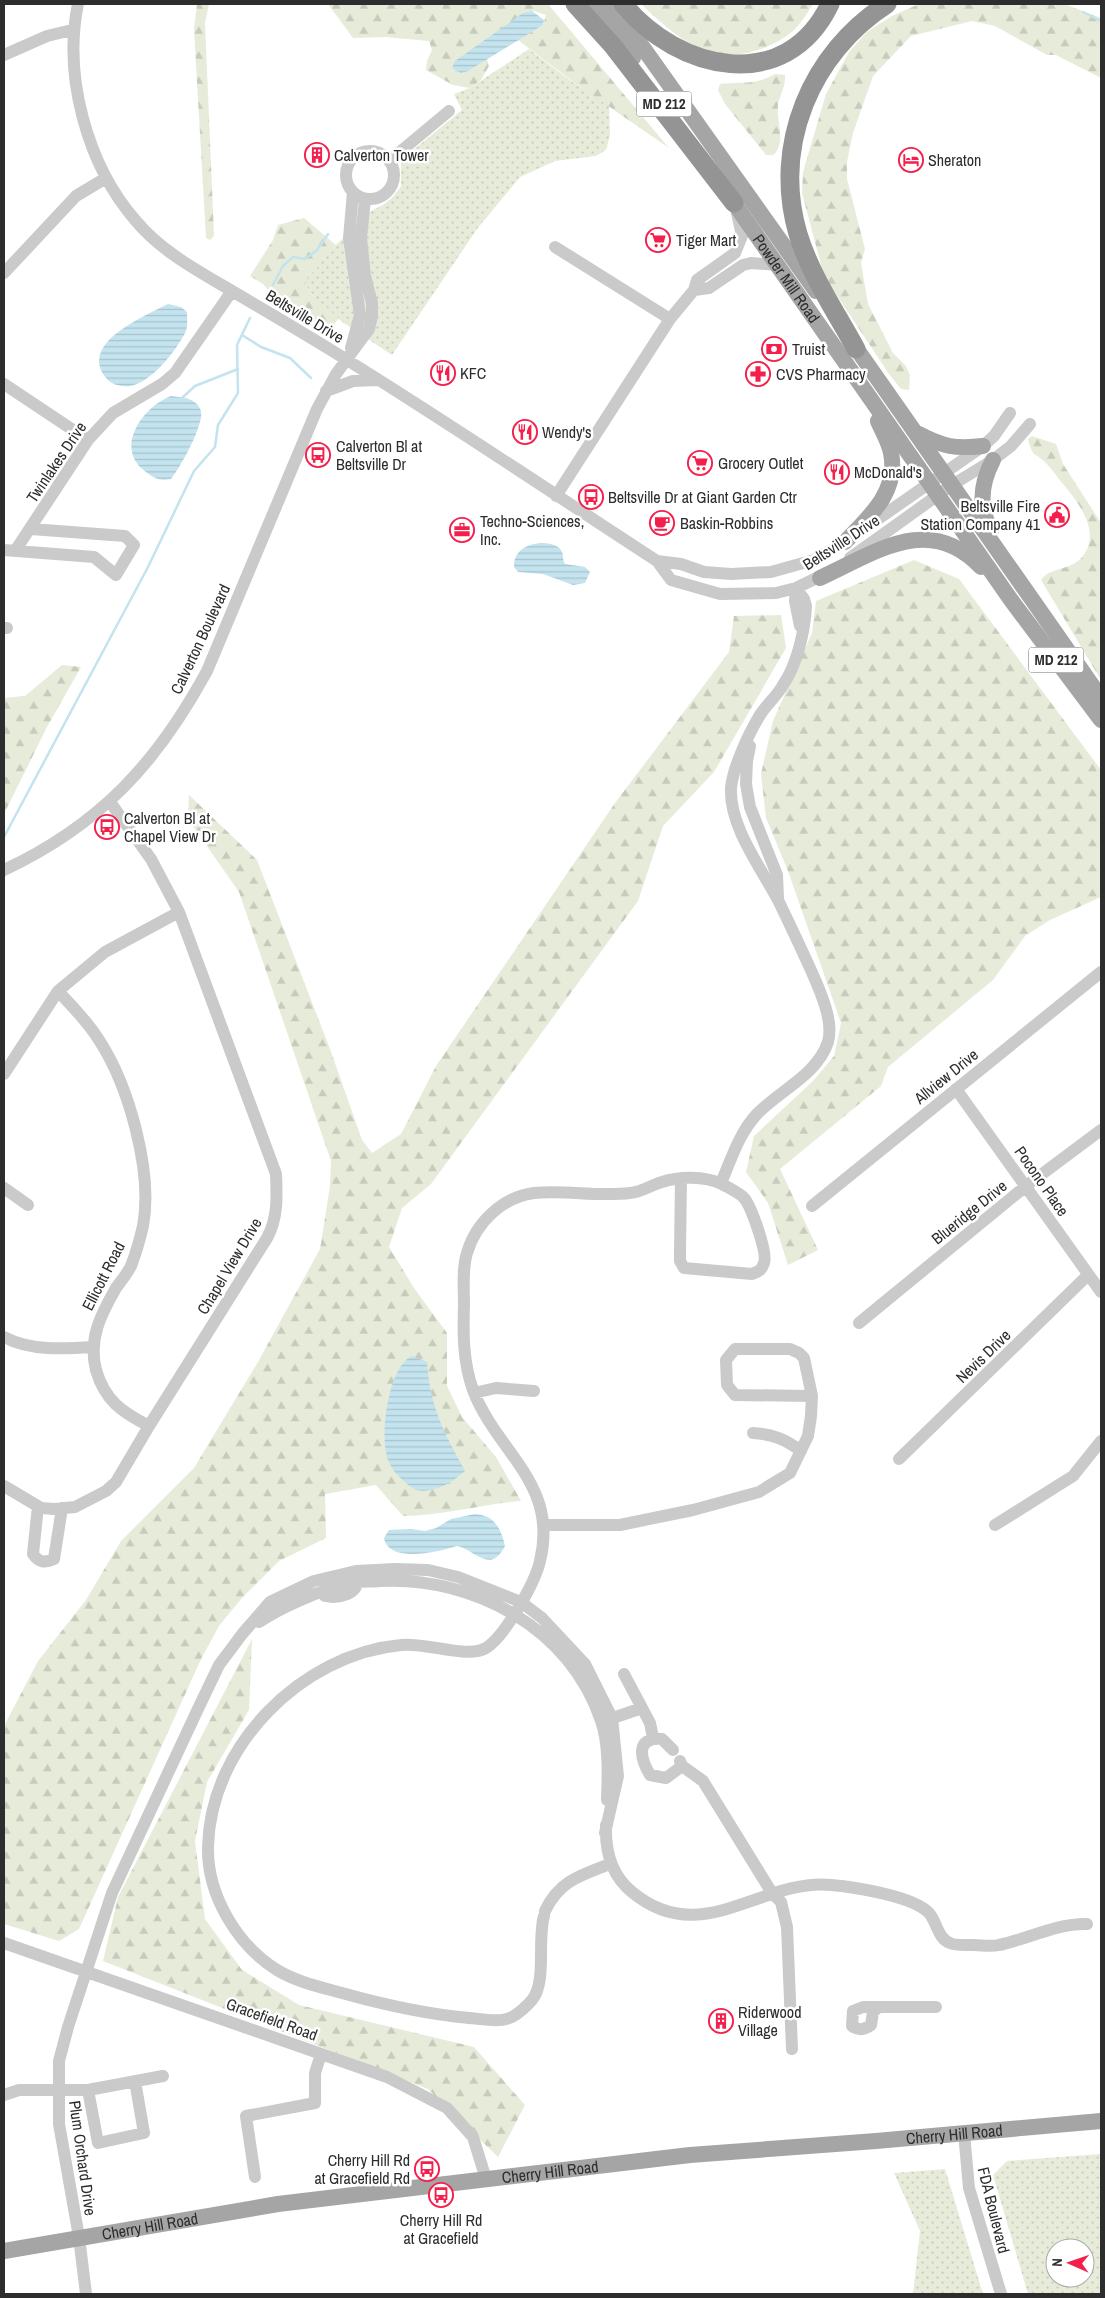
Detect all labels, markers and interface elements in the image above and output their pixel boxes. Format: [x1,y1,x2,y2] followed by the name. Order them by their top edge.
[636,92,692,116] road number: MD 212
[304,142,330,168] building icon: Calverton Tower
[334,144,429,166] place label: Calverton Tower
[898,147,924,173] hotel icon: Sheraton
[928,149,981,171] place label: Sheraton
[645,227,671,253] supermarket icon: Tiger Mart
[676,229,737,251] place label: Tiger Mart
[748,229,825,327] street label: Powder Mill Road
[262,284,348,348] street label: Beltsville Drive
[761,336,787,362] bank icon: Truist
[792,338,825,360] place label: Truist
[430,360,456,386] restaurant icon: KFC
[745,361,771,387] pharmacy icon: CVS Pharmacy
[460,362,486,384] place label: KFC
[776,363,866,385] place label: CVS Pharmacy
[21,417,91,507] street label: Twinlakes Drive
[512,419,538,445] restaurant icon: Wendy's
[542,421,592,443] place label: Wendy's
[336,435,422,475] place label: Calverton Bl at Beltsville Dr
[305,442,331,468] bus stop icon: Calverton Bl at Beltsville Dr
[687,450,713,476] supermarket icon: Grocery Outlet
[718,452,804,474] place label: Grocery Outlet
[824,459,850,485] restaurant icon: McDonald's
[854,461,922,483] place label: McDonald's
[578,484,604,510] bus stop icon: Beltsville Dr at Giant Garden Ctr
[608,486,797,508] place label: Beltsville Dr at Giant Garden Ctr
[920,495,1041,535] place label: Beltsville Fire Station Company 41
[1044,502,1070,528] public building icon: Beltsville Fire Station Company 41
[798,509,884,575] street label: Beltsville Drive
[480,510,584,550] place label: Techno-Sciences, Inc.
[649,510,675,536] cafe icon: Baskin-Robbins
[680,512,773,534] place label: Baskin-Robbins
[449,517,475,543] office icon: Techno-Sciences, Inc.
[165,580,235,698] street label: Calverton Boulevard
[1028,648,1084,672] road number: MD 212
[124,807,216,847] place label: Calverton Bl at Chapel View Dr
[94,814,120,840] bus stop icon: Calverton Bl at Chapel View Dr
[909,1043,983,1109] street label: Allview Drive
[1010,1142,1074,1220] street label: Pocono Place
[927,1175,1011,1249] street label: Blueridge Drive
[191,1214,267,1318] street label: Chapel View Drive
[76,1238,130,1314] street label: Ellicott Road
[951,1324,1015,1388] street label: Nevis Drive
[223,1992,321,2046] street label: Gracefield Road
[738,2001,801,2041] place label: Riderwood Village
[708,2008,734,2034] building icon: Riderwood Village
[64,2099,102,2217] street label: Plum Orchard Drive
[905,2119,1004,2149] street label: Cherry Hill Road
[314,2149,410,2189] place label: Cherry Hill Rd at Gracefield Rd
[501,2155,600,2188] street label: Cherry Hill Road
[414,2156,440,2182] bus stop icon: Cherry Hill Rd at Gracefield Rd
[973,2165,1015,2255] street label: FDA Boulevard
[428,2182,454,2208] bus stop icon: Cherry Hill Rd at Gracefield
[100,2207,200,2245] street label: Cherry Hill Road
[400,2209,482,2249] place label: Cherry Hill Rd at Gracefield
[1045,2238,1095,2288] north arrow
[1048,2258,1066,2267] text: N

